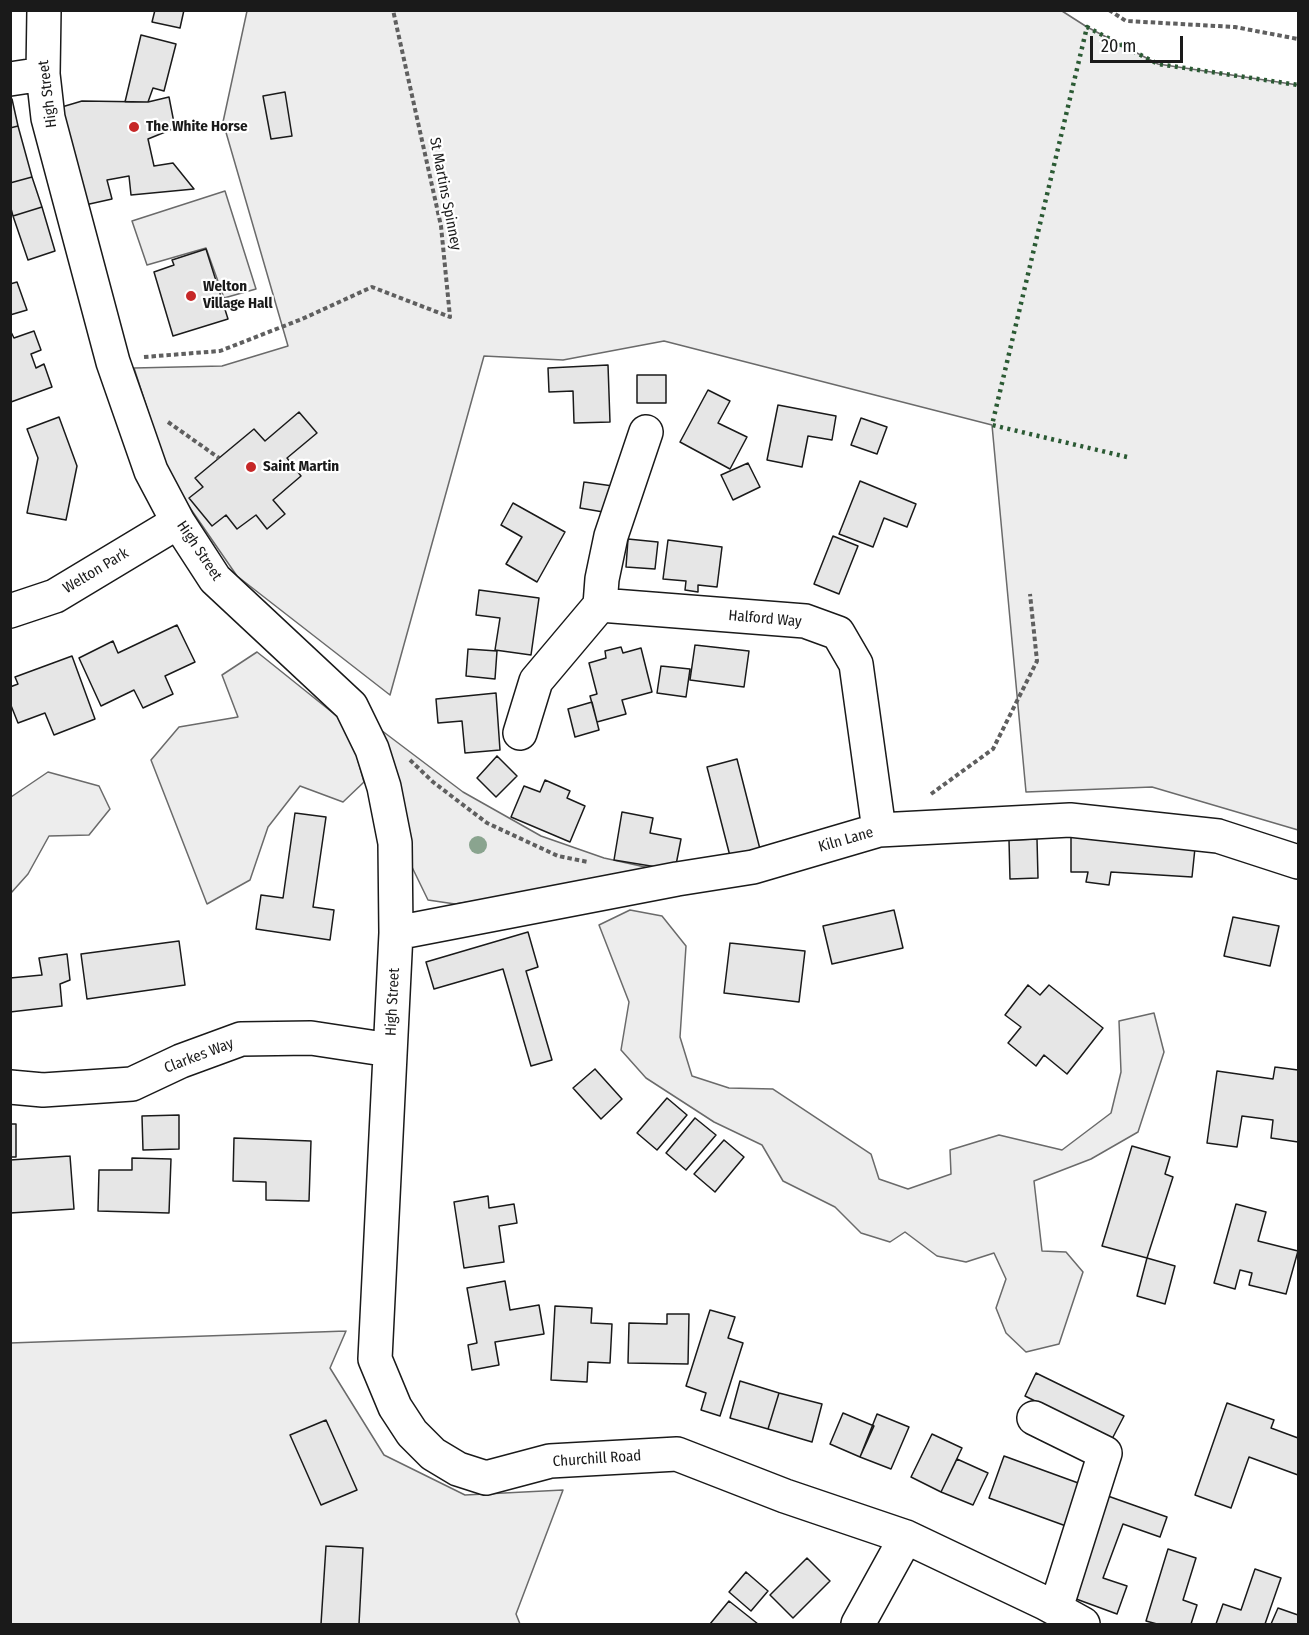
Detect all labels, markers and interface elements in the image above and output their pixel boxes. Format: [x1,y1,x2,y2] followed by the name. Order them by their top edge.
[1093,24,1186,62] scale bar
[1101,35,1136,57] text: 20 m
[35,59,61,129] street label: High Street
[146,118,248,136] place label: The White Horse
[127,120,141,134] marker: The White Horse
[425,136,465,252] street label: St Martins Spinney
[203,278,273,313] place label: Welton Village Hall
[184,289,198,303] marker: Welton Village Hall
[263,458,339,476] place label: Saint Martin
[244,460,258,474] marker: Saint Martin
[172,518,226,584] street label: High Street
[60,544,132,598] street label: Welton Park
[728,607,802,631] street label: Halford Way
[816,824,876,856] street label: Kiln Lane
[382,967,404,1037] street label: High Street
[162,1035,236,1077] street label: Clarkes Way
[552,1447,642,1471] street label: Churchill Road

